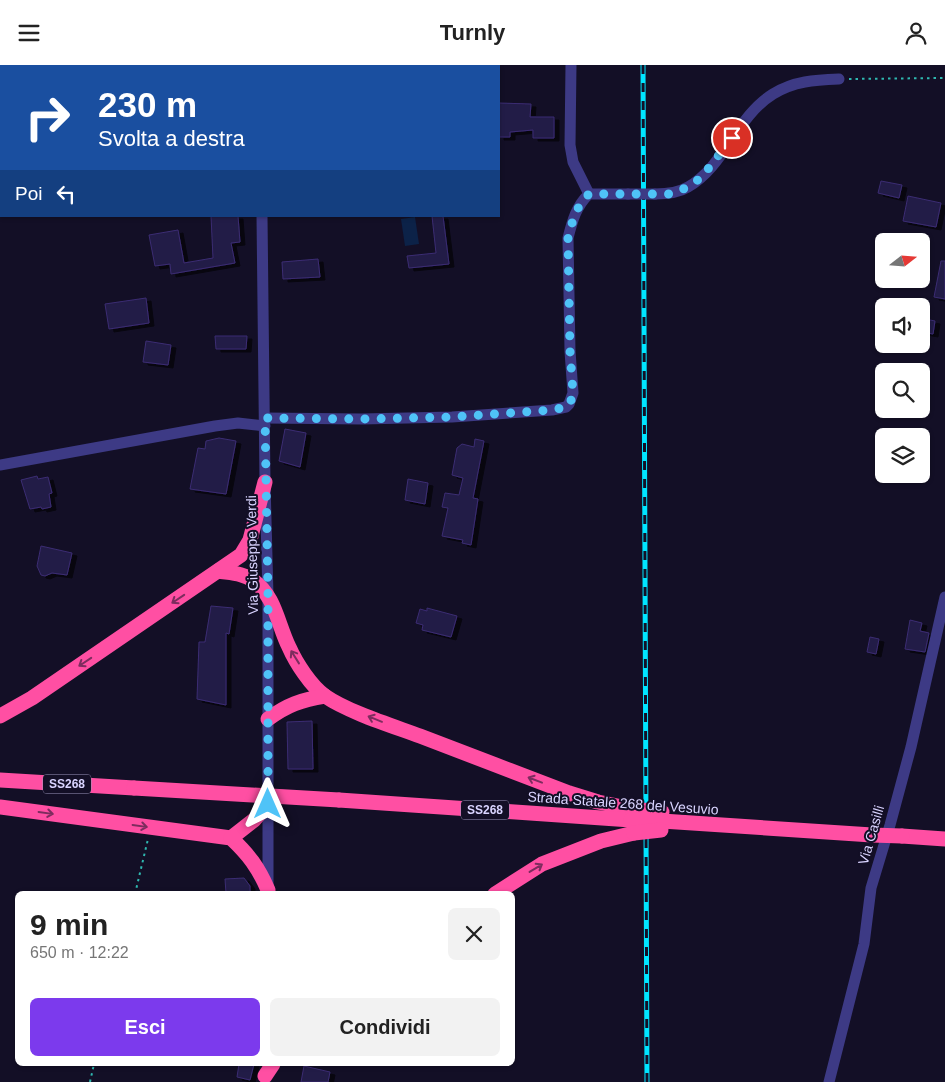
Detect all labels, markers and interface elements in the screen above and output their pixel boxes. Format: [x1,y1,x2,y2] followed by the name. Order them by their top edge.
[15,19,43,47] icon: menu
[902,19,930,47] icon: person
[440,20,505,45] text: Turnly
[15,85,80,150] icon: right
[98,85,197,124] text: 230 m
[711,117,753,159] pin
[718,124,746,152] icon: arrive
[98,126,245,151] text: Svolta a destra
[52,180,80,208] icon: left
[15,183,42,204] text: Poi
[875,233,930,287] north arrow
[875,233,930,483] map controls
[875,298,930,353] button: sound
[875,363,930,418] button: search
[875,428,930,483] button: layers
[243,495,261,615] street label: Via Giuseppe Verdi
[171,594,185,604] one-way arrow
[289,651,299,665] one-way arrow
[78,657,92,667] one-way arrow
[368,714,383,723] one-way arrow
[43,775,91,794] road number: SS268
[528,775,543,784] one-way arrow
[241,777,293,829] position arrow
[527,788,719,818] street label: Strada Statale 268 del Vesuvio
[461,801,509,819] road number: SS268
[855,803,887,867] street label: Via Casilli
[38,808,54,818] one-way arrow
[132,821,148,831] one-way arrow
[528,862,542,872] one-way arrow
[30,908,108,941] text: 9 min
[448,908,500,960] button: close
[30,944,129,961] text: 650 m · 12:22
[30,998,260,1056] button: Esci
[270,998,500,1056] button: Condividi

